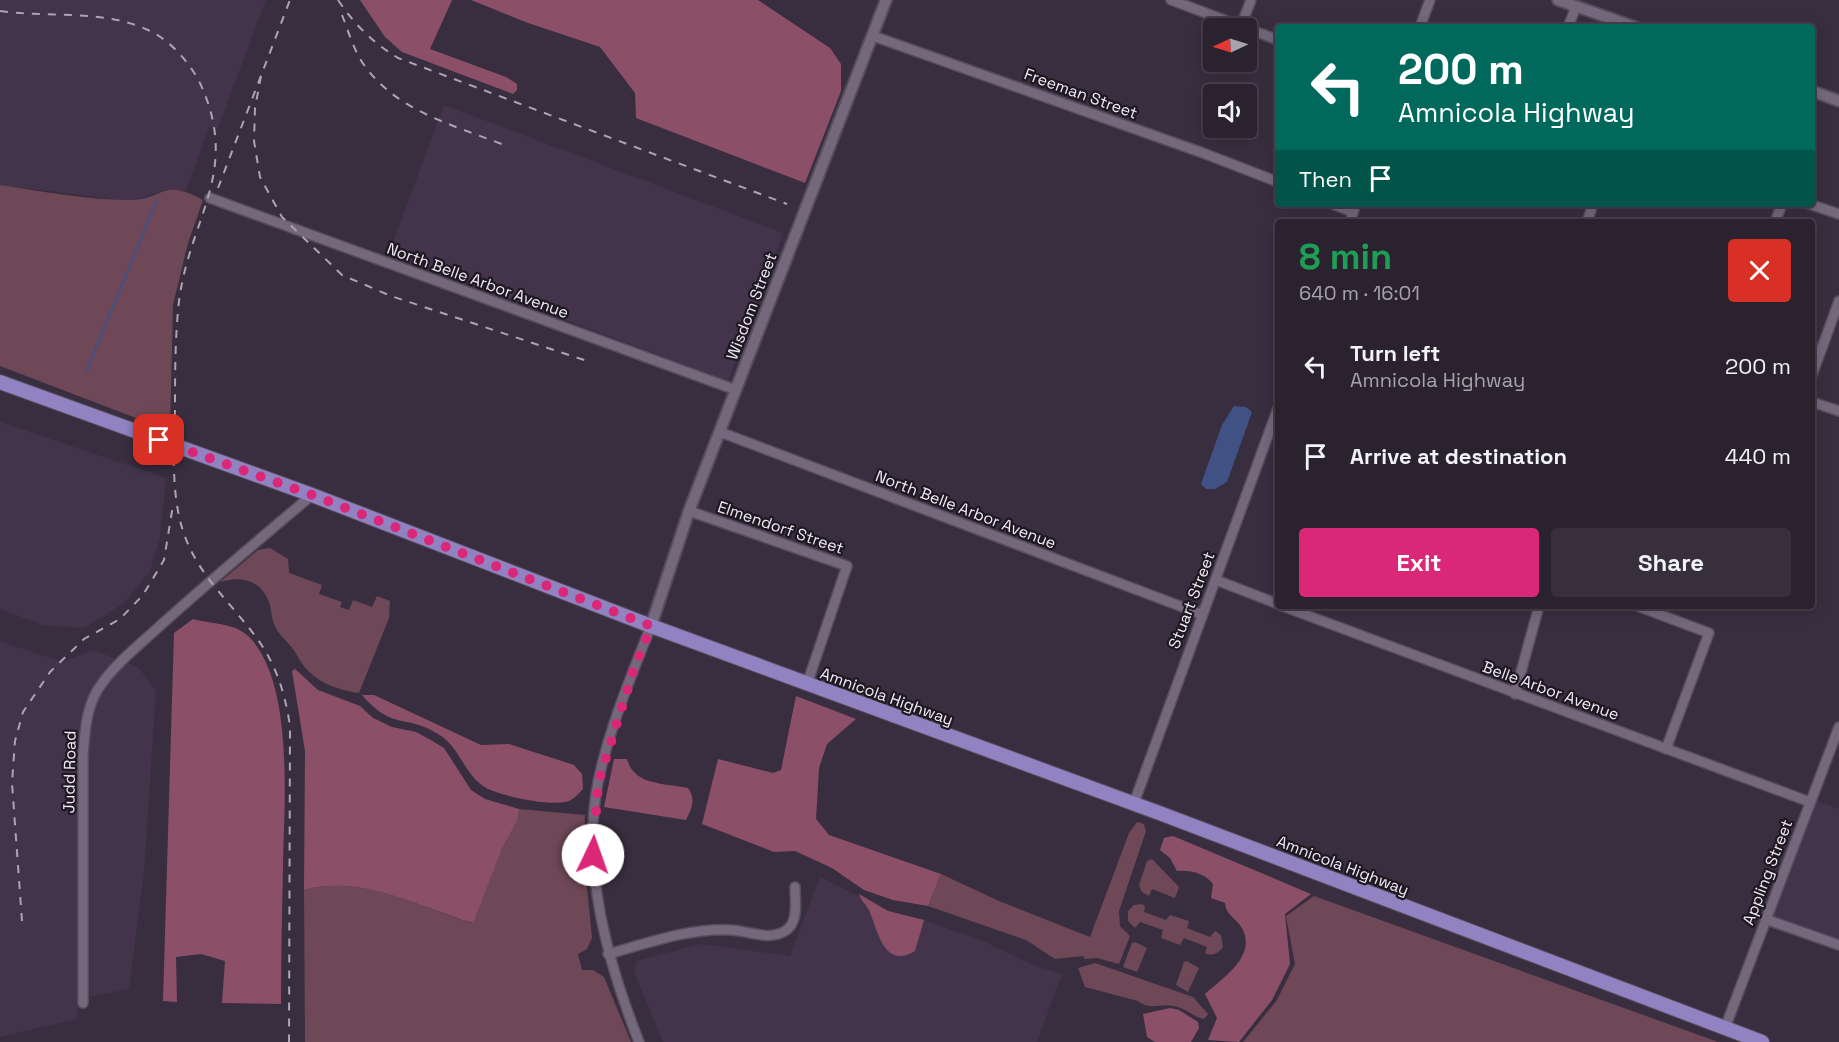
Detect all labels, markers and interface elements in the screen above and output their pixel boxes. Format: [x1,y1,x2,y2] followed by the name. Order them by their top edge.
[1203,18,1257,72] north arrow
[1203,18,1257,138] map controls
[1398,43,1524,96] text: 200 m
[1299,48,1377,126] icon: left
[1021,63,1140,124] street label: Freeman Street
[1203,84,1257,138] button: sound
[1398,95,1635,130] text: Amnicola Highway
[1364,162,1397,195] icon: arrive
[1299,165,1352,193] text: Then
[1299,234,1392,280] text: 8 min
[384,238,572,323] street label: North Belle Arbor Avenue
[1728,239,1791,302] button: close
[721,250,782,363] street label: Wisdom Street
[1299,280,1420,306] text: 640 m · 16:01
[1350,339,1440,367] text: Turn left
[1299,350,1332,383] icon: left
[1725,352,1791,380] text: 200 m
[1350,367,1525,393] text: Amnicola Highway
[133,414,184,465] pin
[142,423,175,456] icon: arrive
[1299,440,1332,473] icon: arrive
[1350,442,1567,470] text: Arrive at destination
[1725,442,1791,470] text: 440 m
[873,465,1059,554] street label: North Belle Arbor Avenue
[715,496,847,559] street label: Elmendorf Street
[1299,528,1539,597] button: Exit
[1551,528,1791,597] button: Share
[1163,549,1220,652] street label: Stuart Street
[1480,656,1622,725] street label: Belle Arbor Avenue
[817,663,956,730] street label: Amnicola Highway
[58,730,81,814] street label: Judd Road
[1738,816,1797,928] street label: Appling Street
[561,823,625,887] position arrow
[1274,831,1412,900] street label: Amnicola Highway

